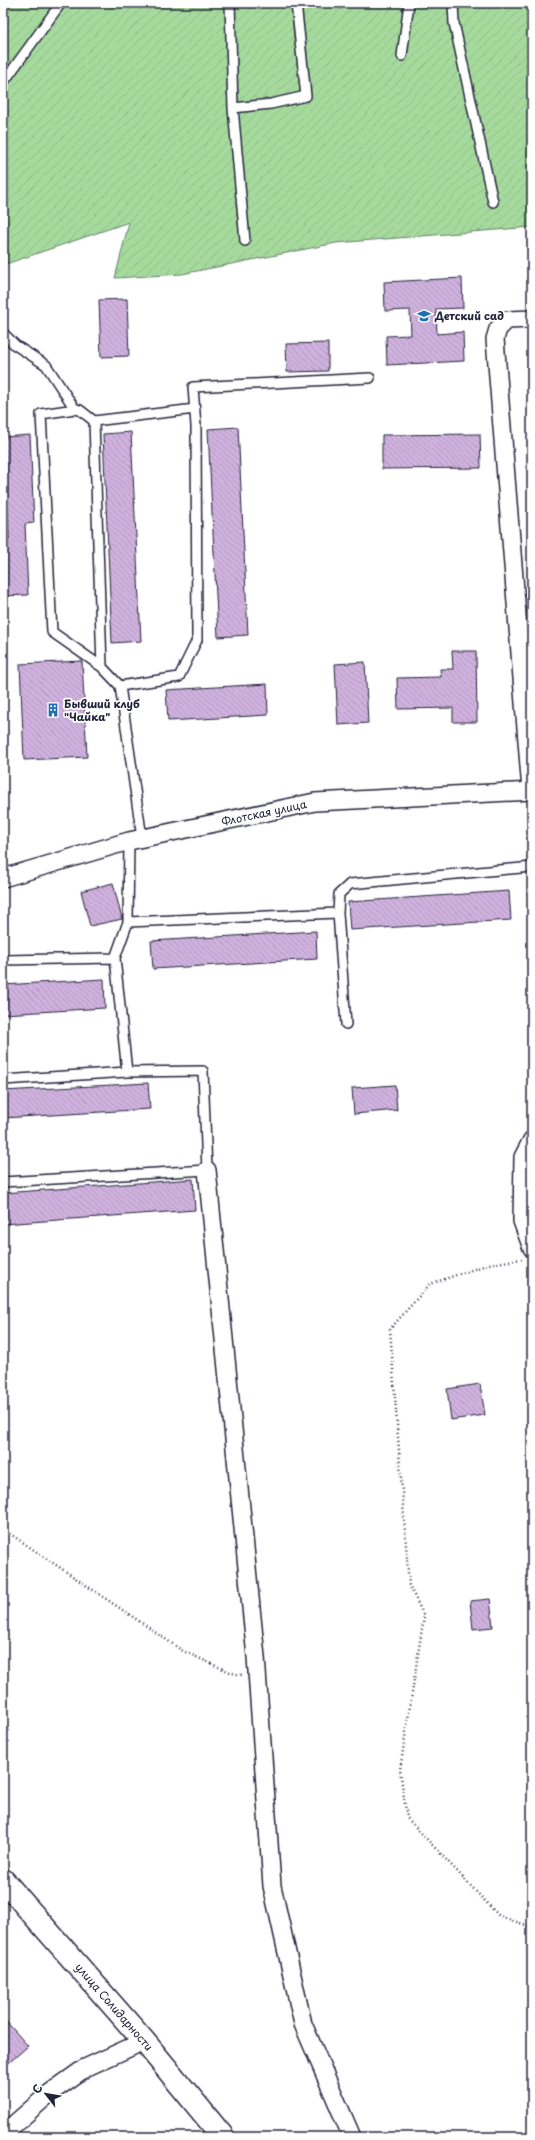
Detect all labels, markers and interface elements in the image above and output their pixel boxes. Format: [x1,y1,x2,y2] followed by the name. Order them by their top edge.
[434,307,504,324] place label: Детский сад
[416,308,432,324] school or university icon: Детский сад
[64,695,140,725] place label: Бывший клуб "Чайка"
[45,702,61,718] building icon: Бывший клуб "Чайка"
[220,795,308,830] street label: Флотская улица
[71,1959,157,2054] street label: улица Солидарности
[26,2074,66,2114] north arrow
[28,2081,46,2097] text: С

